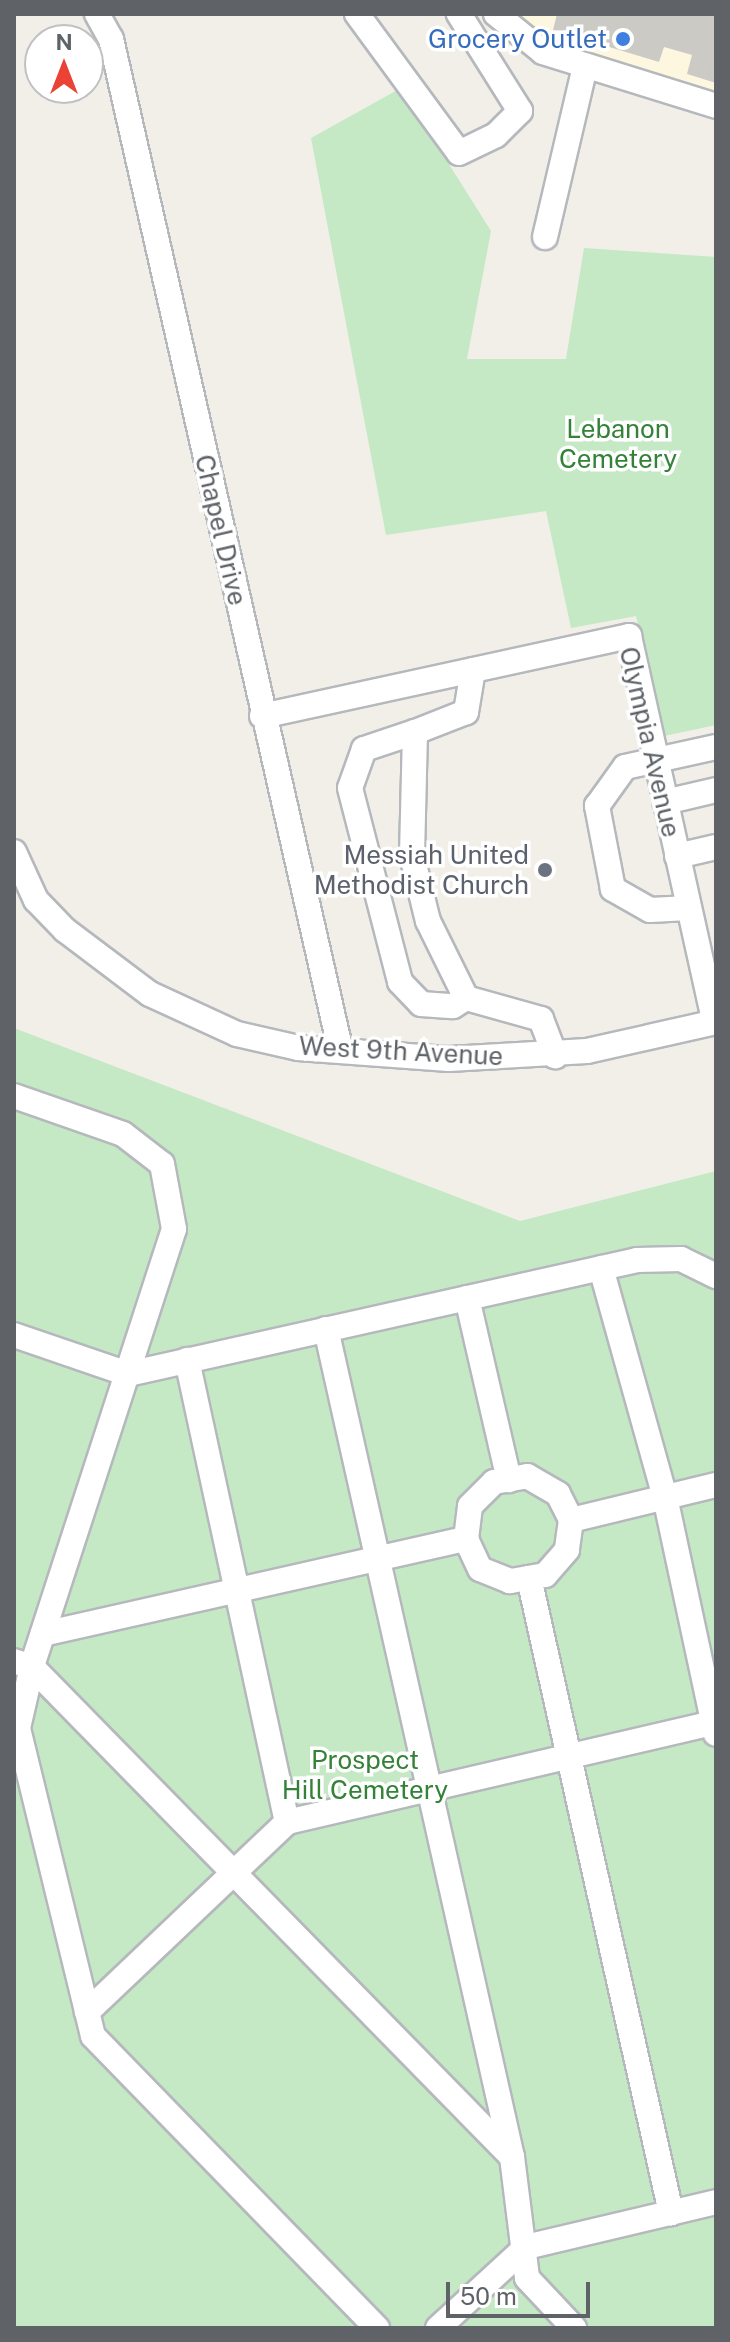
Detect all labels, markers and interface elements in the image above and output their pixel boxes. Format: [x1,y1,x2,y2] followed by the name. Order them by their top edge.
[428,23,607,55] place label: Grocery Outlet
[24,24,104,104] north arrow
[55,29,73,55] text: N
[614,30,632,48] marker: Grocery Outlet
[559,413,677,474] park label: Lebanon Cemetery
[188,452,254,608] street label: Chapel Drive
[613,644,687,840] street label: Olympia Avenue
[314,839,529,900] place label: Messiah United Methodist Church
[536,861,554,879] marker: Messiah United Methodist Church
[298,1030,504,1072] street label: West 9th Avenue
[282,1744,448,1806] park label: Prospect Hill Cemetery
[450,2266,594,2316] scale bar
[460,2282,517,2310] text: 50 m

